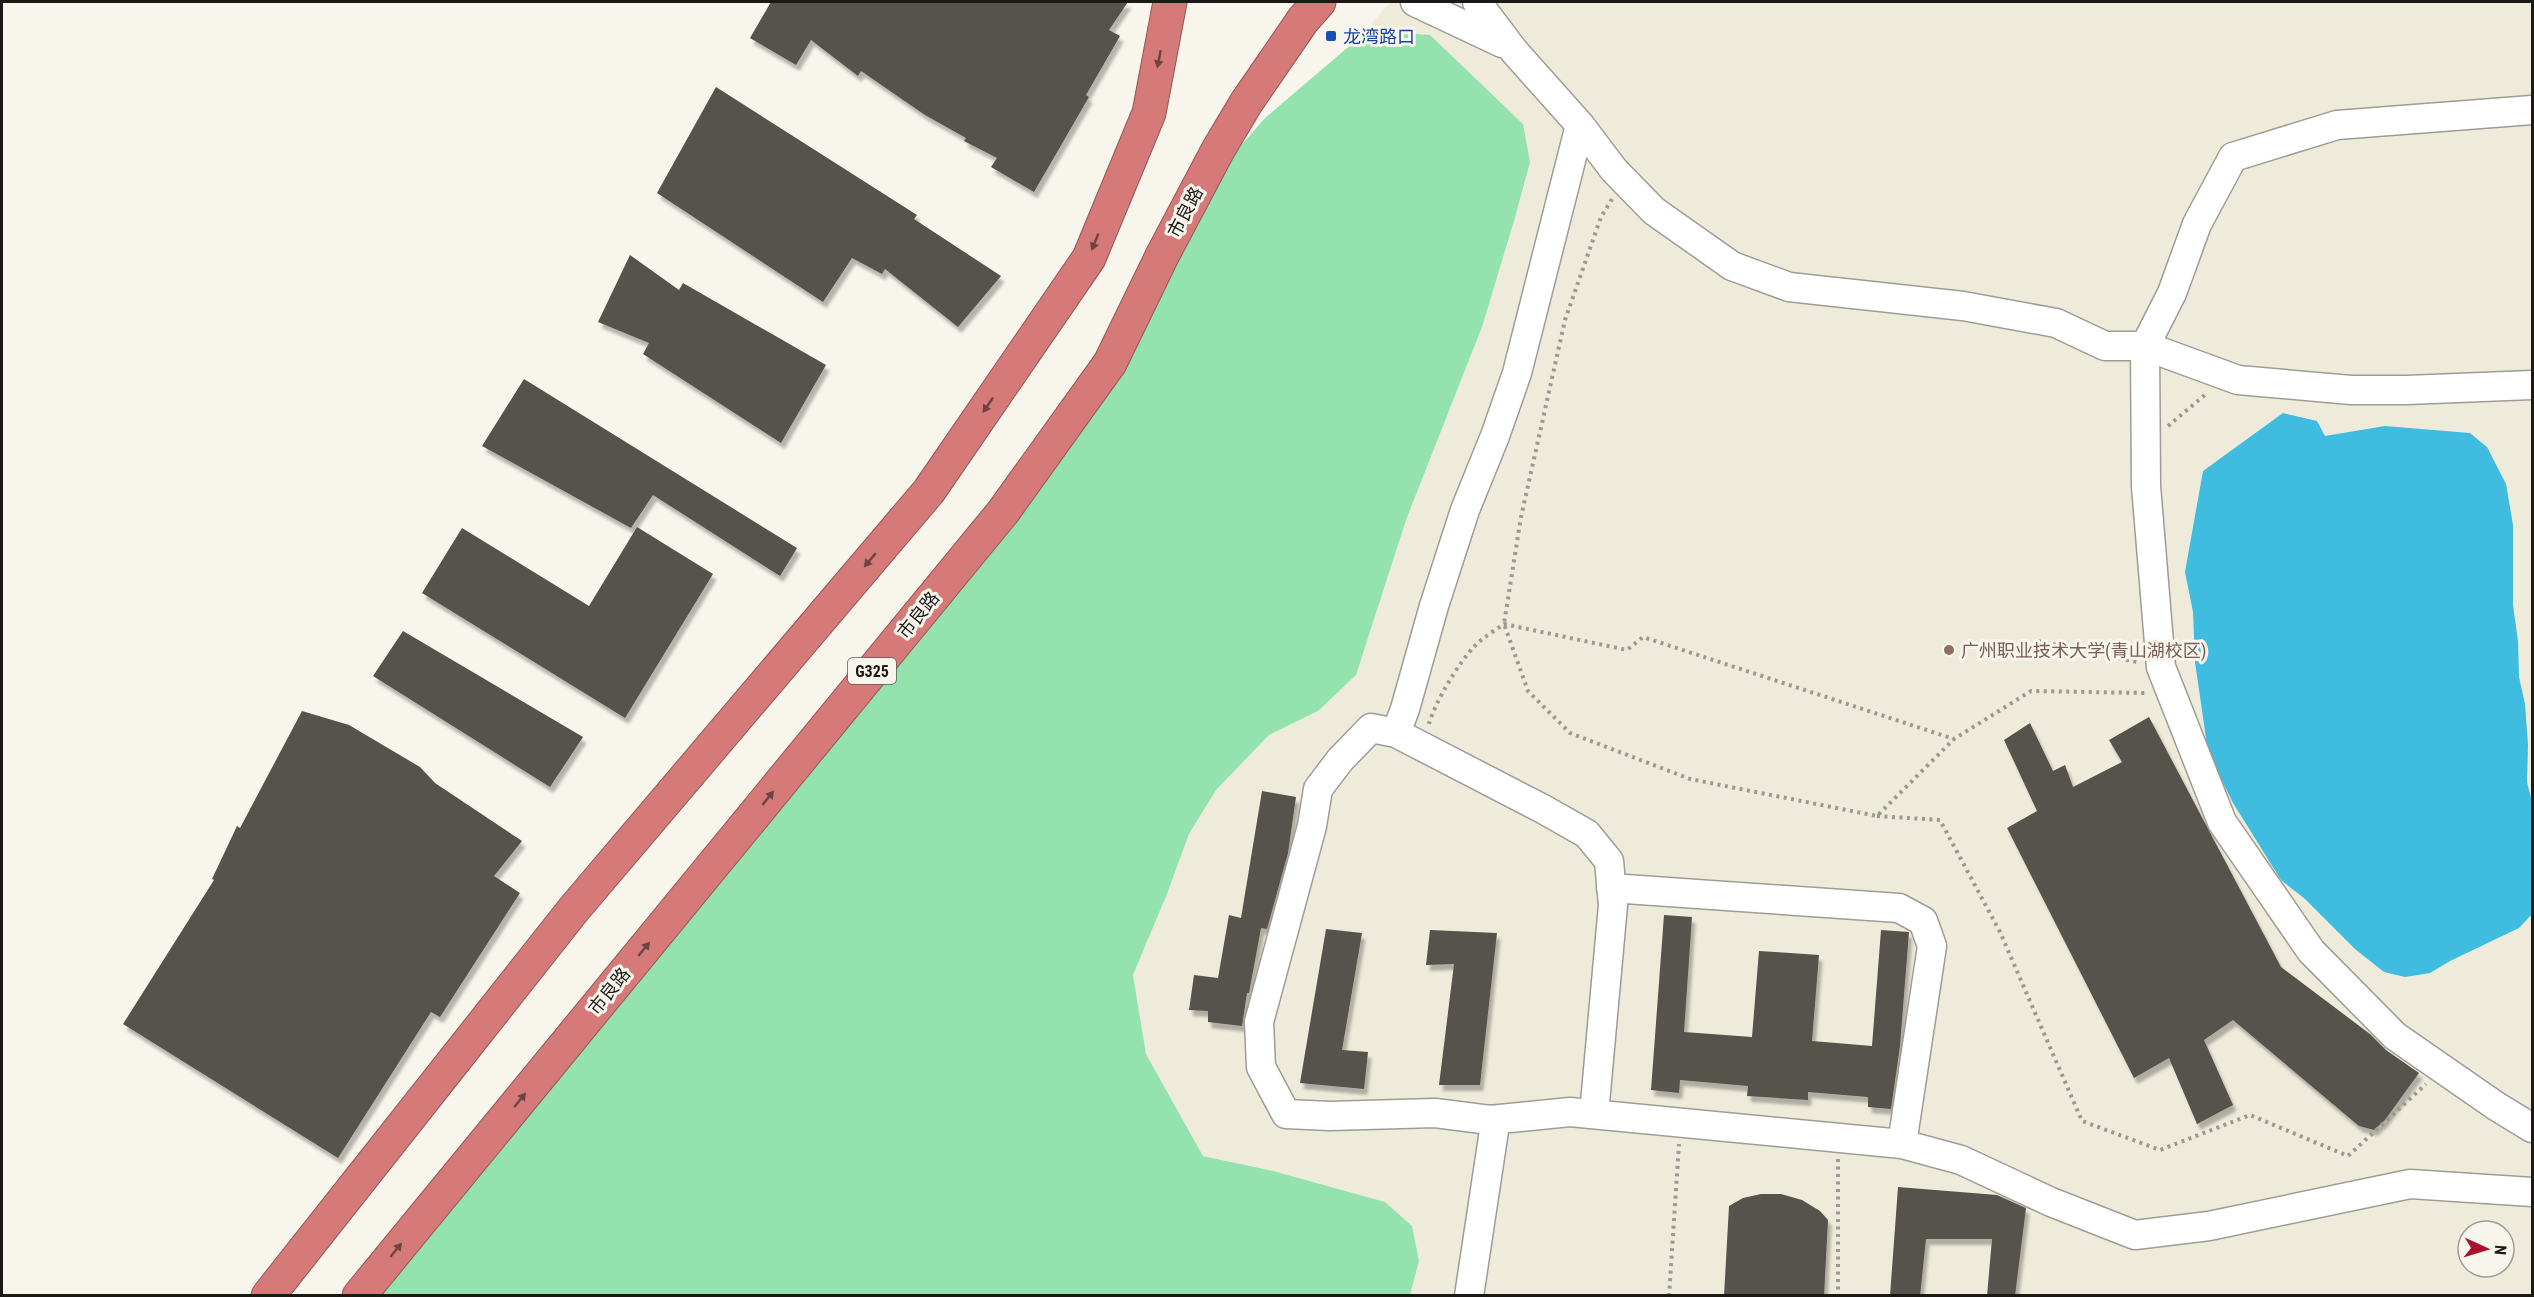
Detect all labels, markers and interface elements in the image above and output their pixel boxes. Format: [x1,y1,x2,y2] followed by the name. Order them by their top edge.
[1343,26,1415,47] place label: 龙湾路口
[1324,29,1338,43] marker: 龙湾路口
[1154,50,1163,69] one-way arrow
[1163,183,1207,241] street label: 市良路
[1090,234,1100,252] one-way arrow
[983,397,994,413] one-way arrow
[864,552,877,568] one-way arrow
[893,587,943,643] street label: 市良路
[1961,640,2206,662] place label: 广州职业技术大学(青山湖校区)
[1942,643,1956,657] marker: 广州职业技术大学(青山湖校区)
[848,658,896,684] road number: G325
[761,790,774,806] one-way arrow
[637,942,650,957] one-way arrow
[584,963,634,1019] street label: 市良路
[513,1093,526,1108] one-way arrow
[2456,1219,2516,1279] north arrow
[390,1242,403,1258] one-way arrow
[2491,1244,2510,1256] text: N

